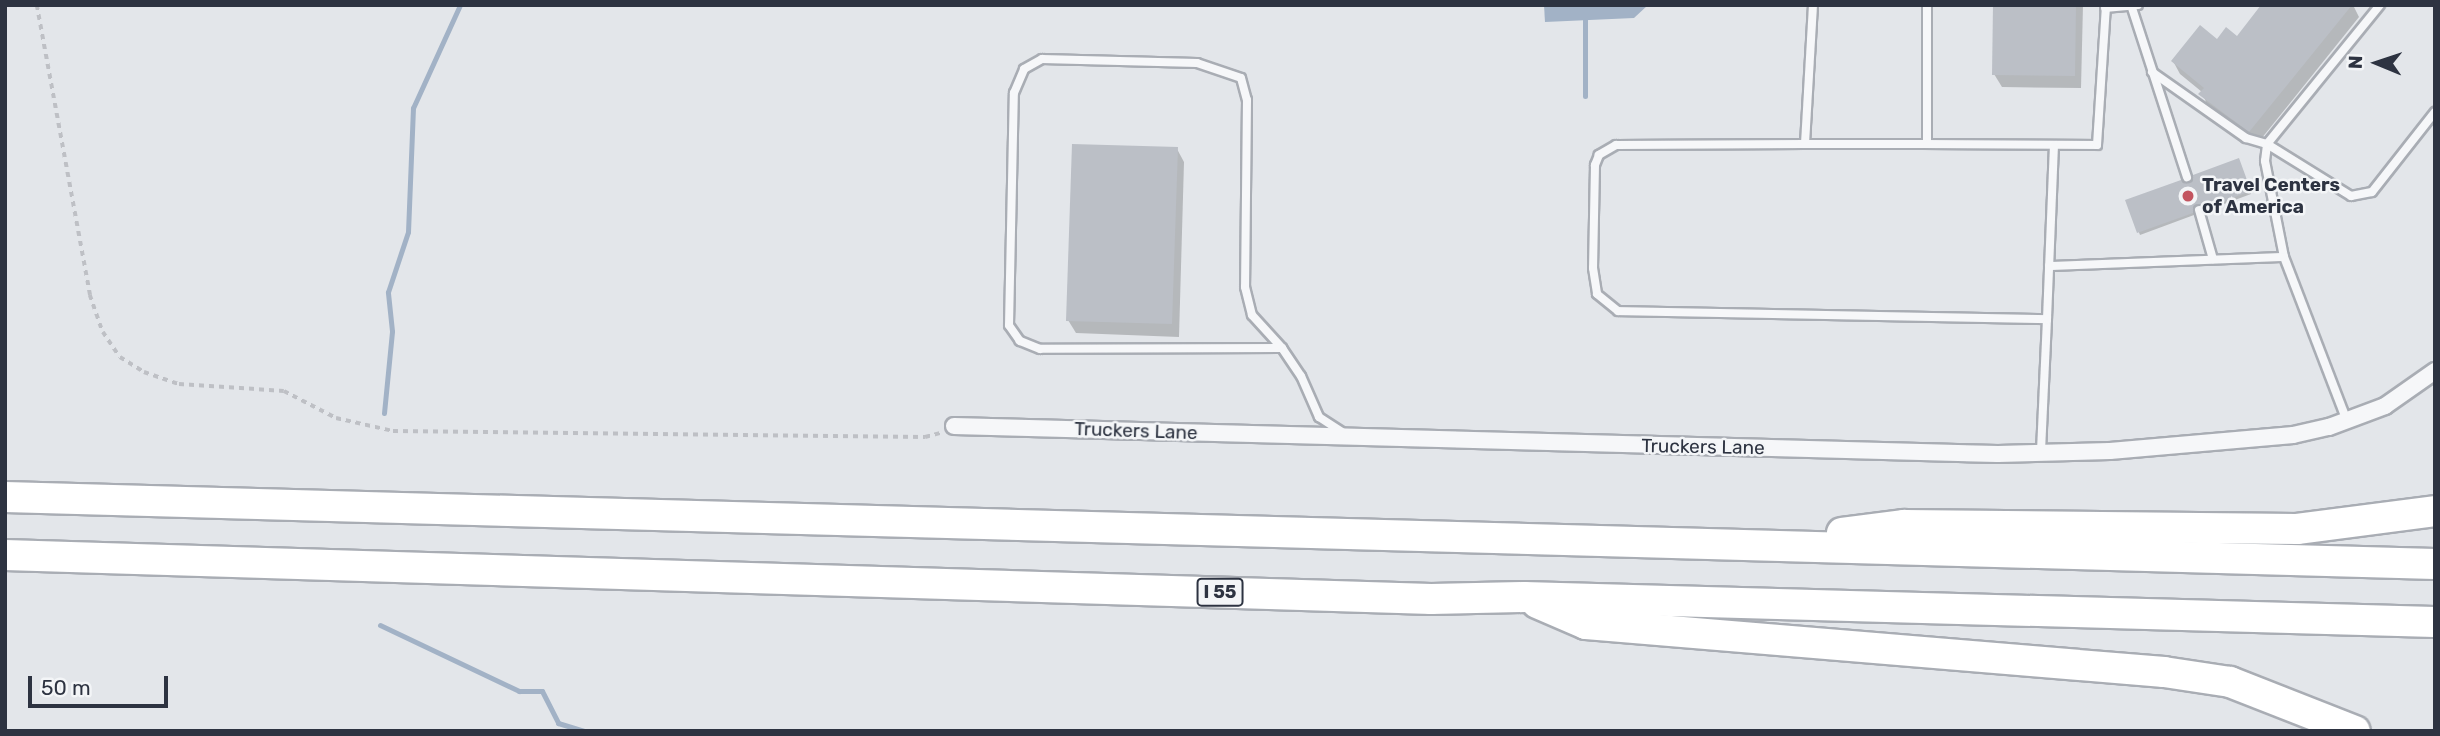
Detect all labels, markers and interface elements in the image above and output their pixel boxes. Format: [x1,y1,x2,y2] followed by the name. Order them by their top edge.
[2342,28,2412,98] north arrow
[2344,55,2367,69] text: N
[2202,174,2340,218] place label: Travel Centers of America
[2180,188,2196,204] marker: Travel Centers of America
[1074,417,1198,445] street label: Truckers Lane
[1641,435,1765,459] street label: Truckers Lane
[1196,578,1244,606] road number: I 55
[32,662,172,706] scale bar
[41,675,91,700] text: 50 m

